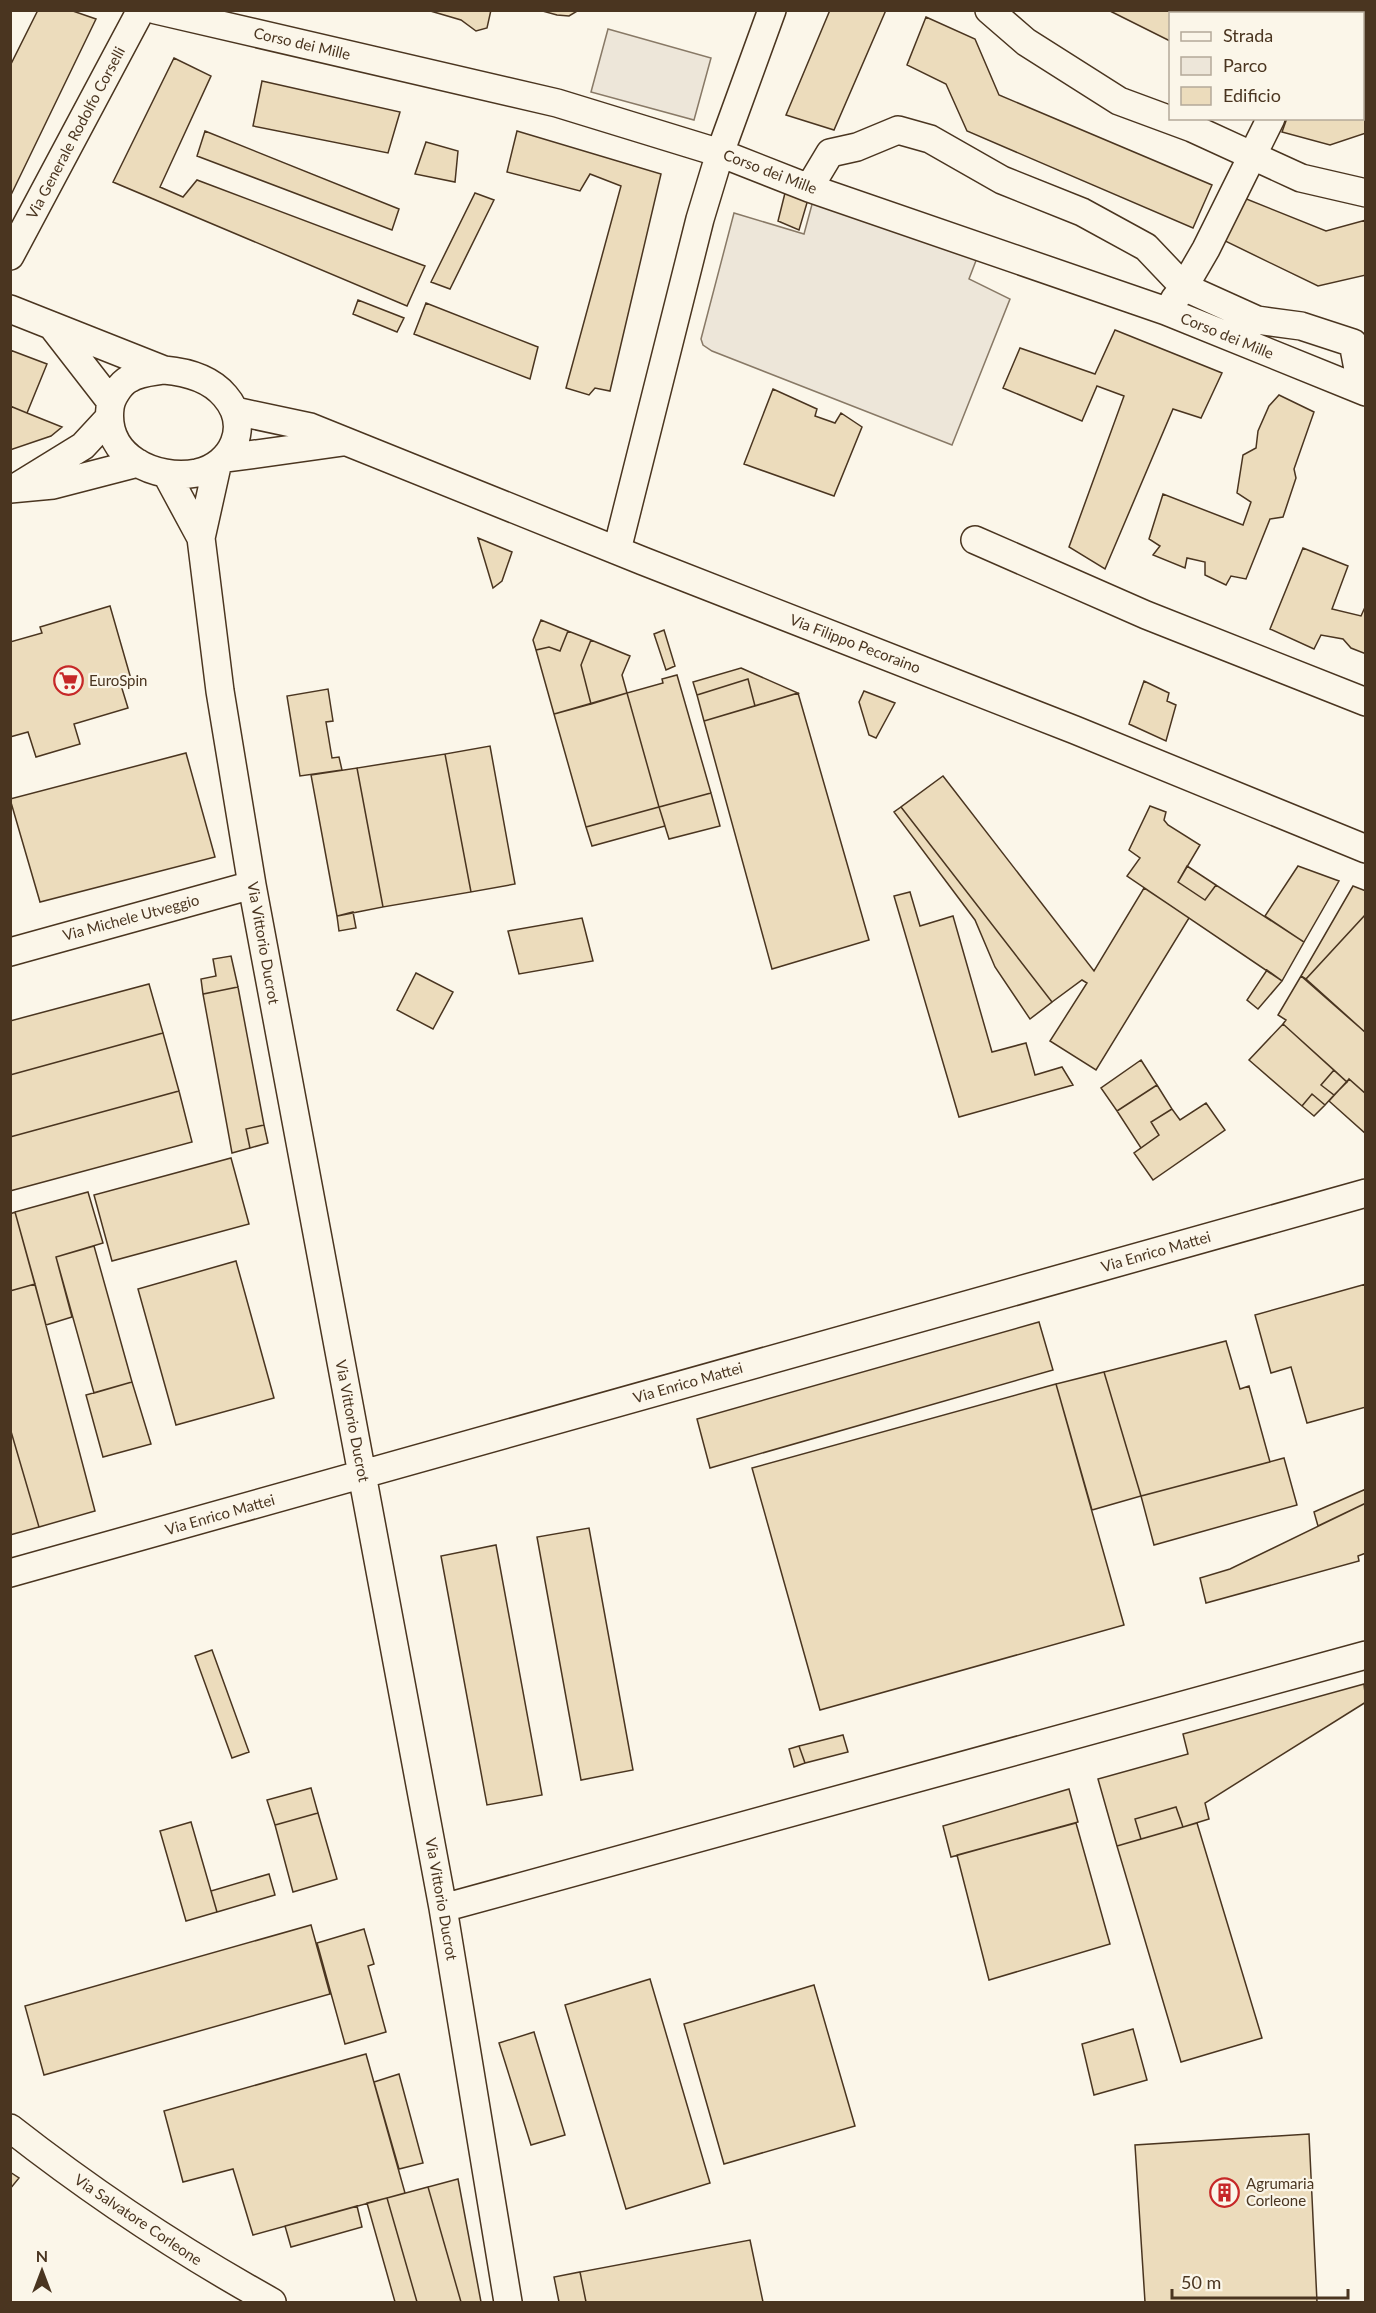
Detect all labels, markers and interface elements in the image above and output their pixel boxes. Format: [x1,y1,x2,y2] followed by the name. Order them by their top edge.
[1169,12,1364,120] legend
[252,23,352,63] street label: Corso dei Mille
[1223,24,1273,46] text: Strada
[22,43,128,222] street label: Via Generale Rodolfo Corselli
[1223,54,1267,76] text: Parco
[1223,84,1281,106] text: Edificio
[721,145,820,197] street label: Corso dei Mille
[1178,308,1277,362] street label: Corso dei Mille
[787,610,923,676] street label: Via Filippo Pecoraino
[52,665,84,697] supermarket icon: EuroSpin
[89,671,148,689] place label: EuroSpin
[244,880,284,1006] street label: Via Vittorio Ducrot
[61,890,201,944] street label: Via Michele Utveggio
[1099,1227,1213,1275] street label: Via Enrico Mattei
[332,1358,374,1484] street label: Via Vittorio Ducrot
[631,1358,745,1406] street label: Via Enrico Mattei
[163,1490,277,1538] street label: Via Enrico Mattei
[422,1836,462,1962] street label: Via Vittorio Ducrot
[71,2170,206,2269] street label: Via Salvatore Corleone
[1246,2174,1314,2209] place label: Agrumaria Corleone
[1209,2177,1241,2209] building icon: Agrumaria Corleone
[12,2241,72,2301] north arrow
[36,2246,48,2265] text: N
[1172,2262,1348,2300] scale bar
[1181,2271,1221,2293] text: 50 m

